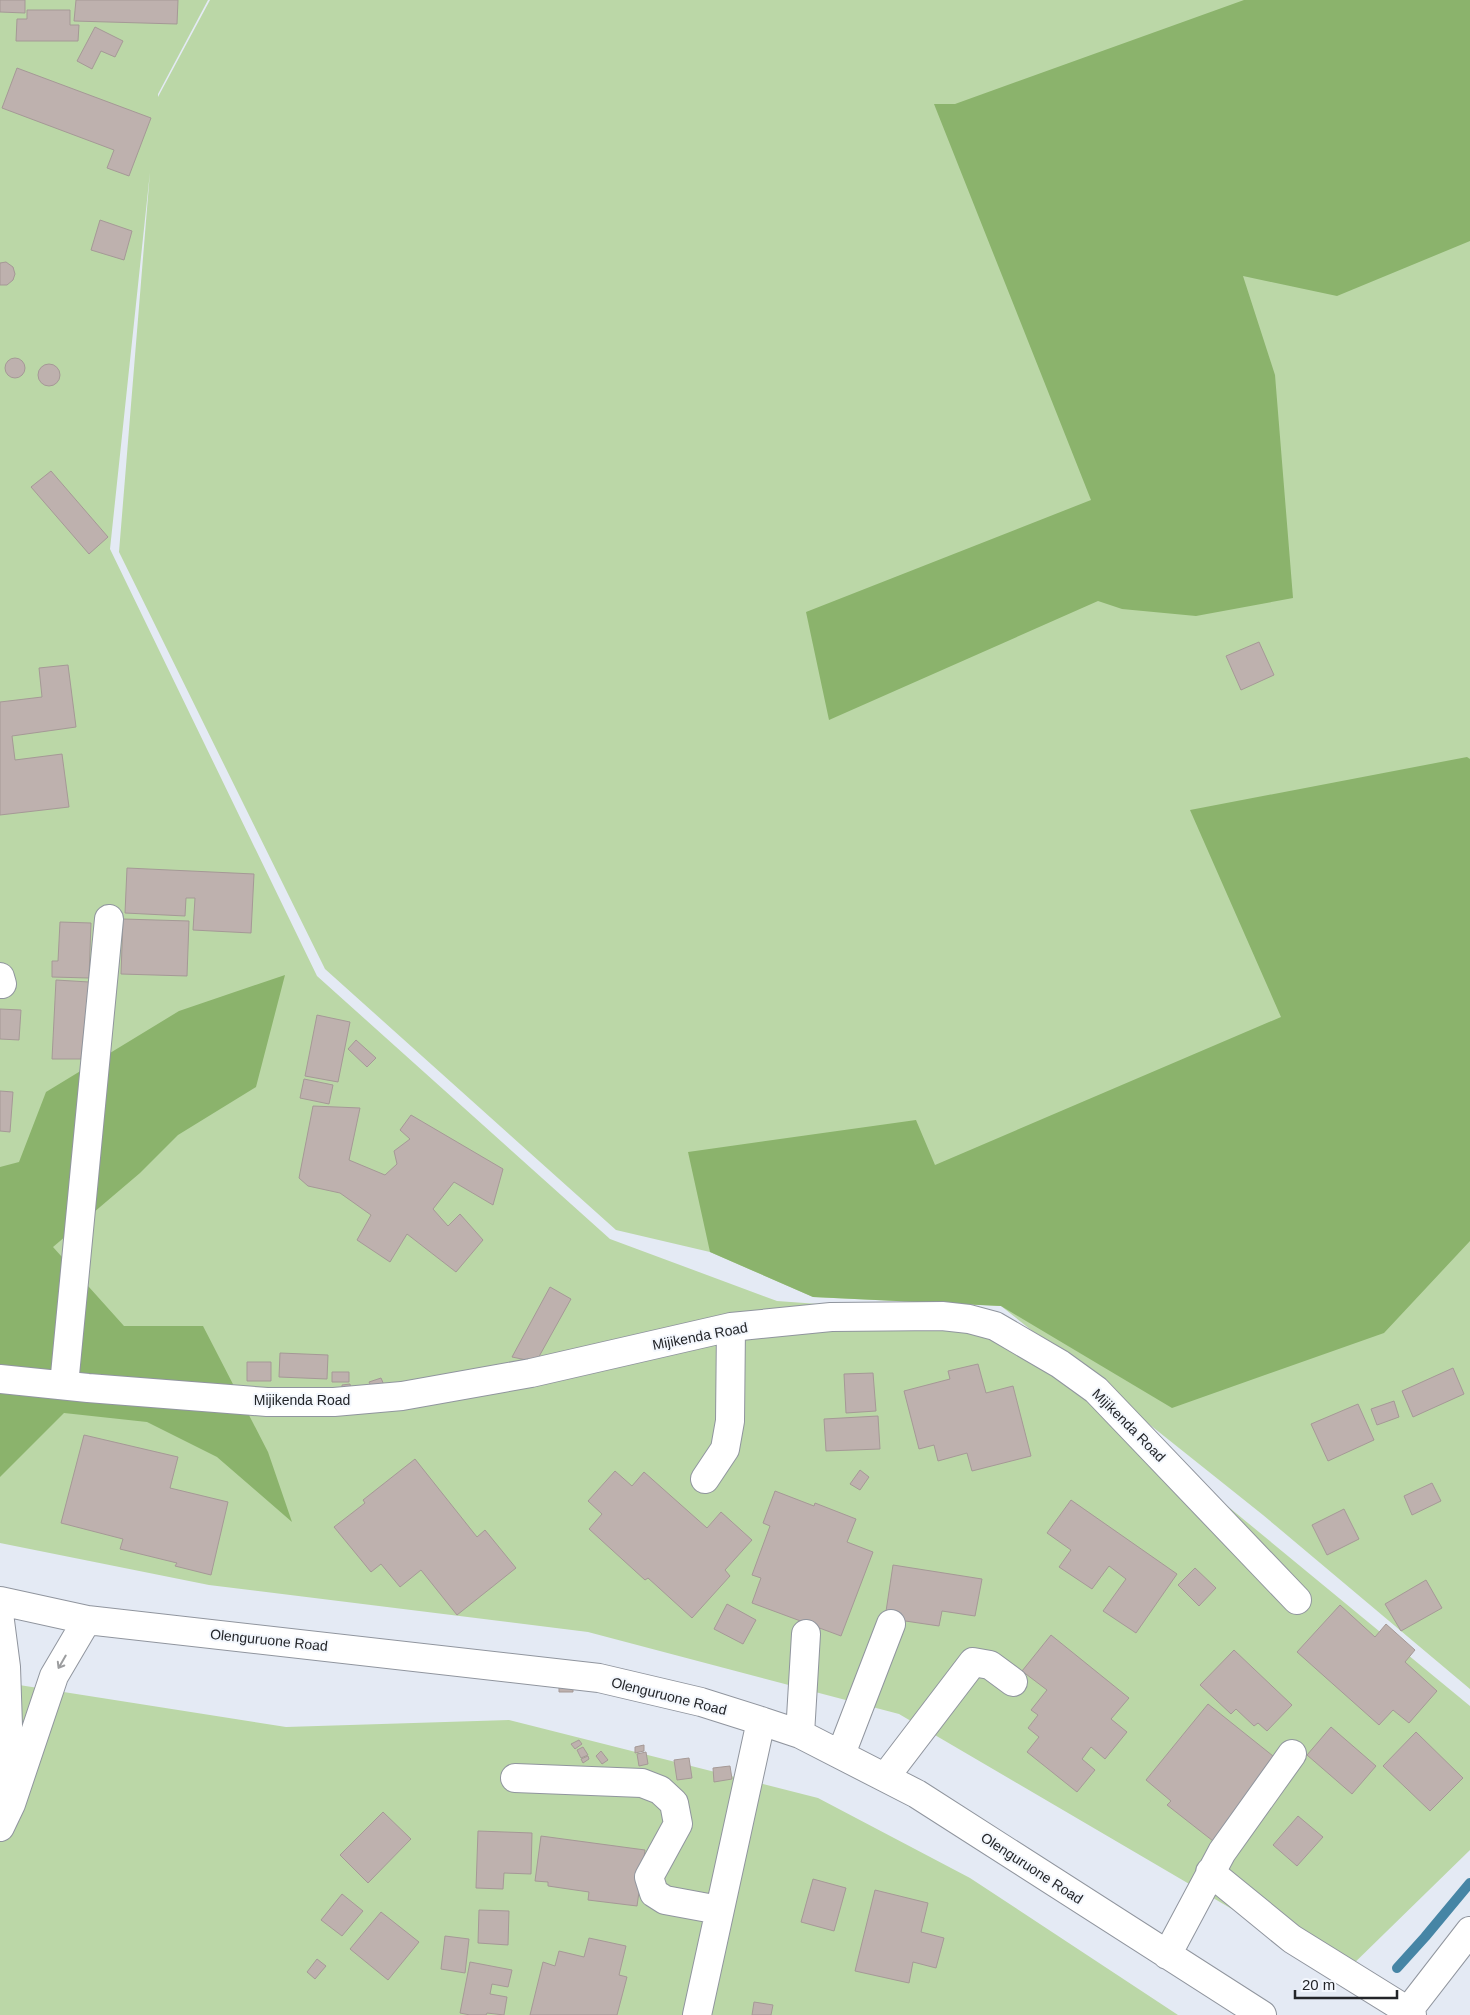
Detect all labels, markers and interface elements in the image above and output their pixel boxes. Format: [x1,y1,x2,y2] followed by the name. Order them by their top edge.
[651,1319,749,1353] street label: Mijikenda Road
[1089,1385,1169,1465] street label: Mijikenda Road
[254,1392,350,1408] street label: Mijikenda Road
[209,1626,329,1654] street label: Olenguruone Road
[57,1654,67,1669] one-way arrow
[610,1674,728,1718] street label: Olenguruone Road
[978,1829,1086,1907] street label: Olenguruone Road
[1295,1968,1398,2000] scale bar
[1302,1976,1335,1993] text: 20 m

